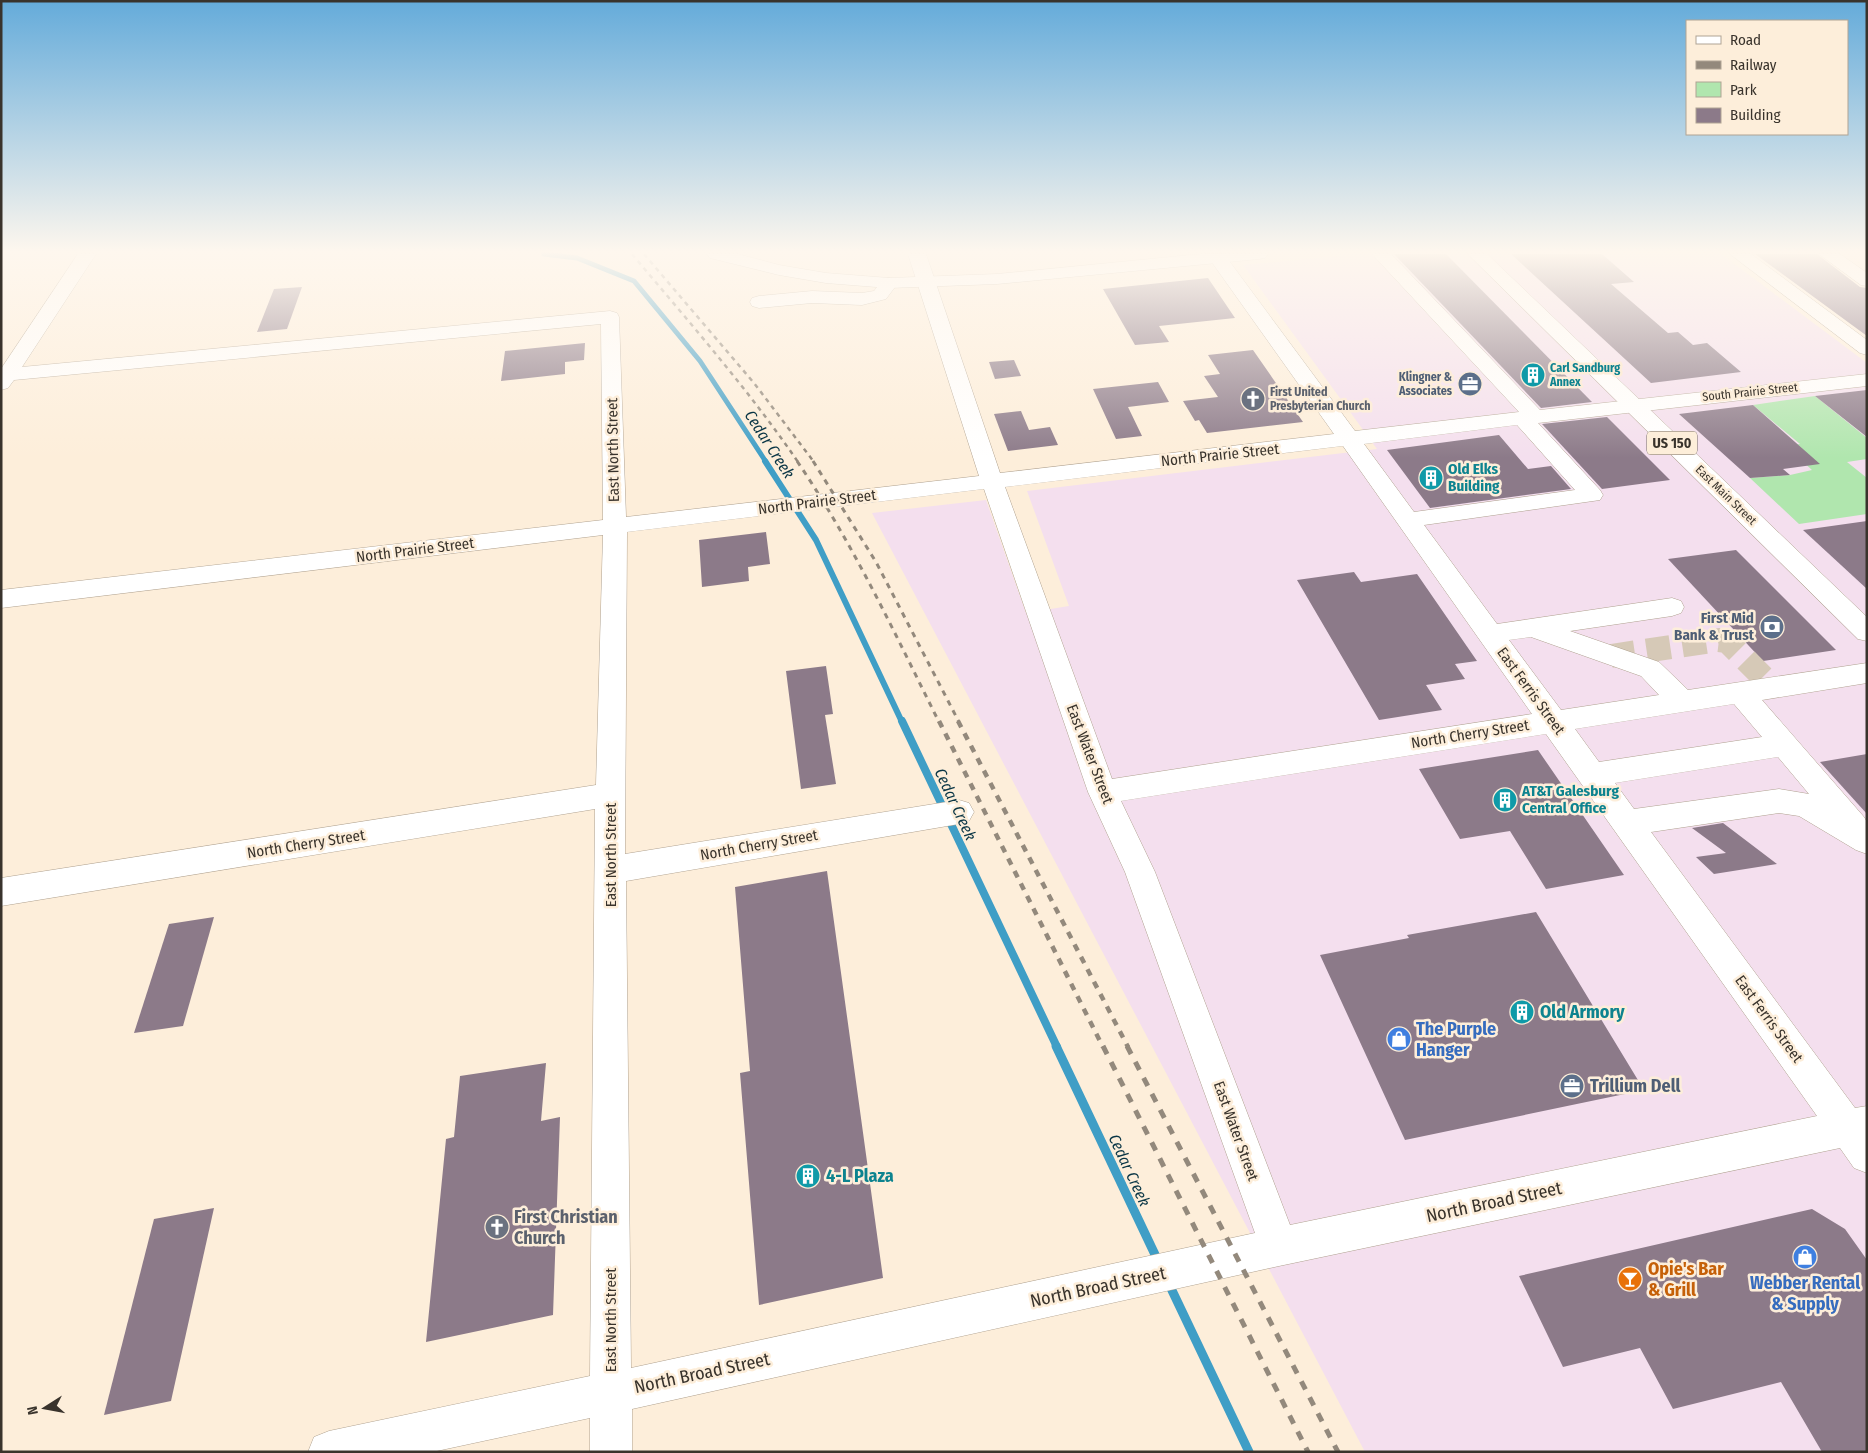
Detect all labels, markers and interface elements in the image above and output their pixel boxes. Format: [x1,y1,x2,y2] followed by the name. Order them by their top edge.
[1686,20,1848,135] legend
[1730,31,1761,49] text: Road
[1730,56,1777,74] text: Railway
[1730,81,1757,99] text: Park
[1730,106,1781,124] text: Building
[1549,361,1620,389] place label: Carl Sandburg Annex
[1520,362,1546,388] building icon: Carl Sandburg Annex
[1398,370,1453,398] place label: Klingner & Associates
[1457,371,1483,397] office icon: Klingner & Associates
[1702,380,1798,404] street label: South Prairie Street
[1270,385,1370,413] place label: First United Presbyterian Church
[1240,386,1266,412] church icon: First United Presbyterian Church
[603,398,623,502] street label: East North Street
[741,407,799,482] water label: Cedar Creek
[1647,432,1697,454] road number: US 150
[1160,440,1280,470] street label: North Prairie Street
[1448,460,1500,495] place label: Old Elks Building
[1693,462,1759,528] street label: East Main Street
[1418,465,1444,491] building icon: Old Elks Building
[757,486,877,518] street label: North Prairie Street
[355,534,475,566] street label: North Prairie Street
[1674,609,1755,644] place label: First Mid Bank & Trust
[1759,614,1785,640] bank icon: First Mid Bank & Trust
[1493,644,1569,738] street label: East Ferris Street
[1063,702,1117,806] street label: East Water Street
[1410,716,1530,752] street label: North Cherry Street
[931,765,981,843] water label: Cedar Creek
[1521,782,1619,817] place label: AT&T Galesburg Central Office
[1492,787,1518,813] building icon: AT&T Galesburg Central Office
[602,803,620,907] street label: East North Street
[246,826,366,862] street label: North Cherry Street
[699,826,819,864] street label: North Cherry Street
[1731,972,1807,1066] street label: East Ferris Street
[1509,999,1535,1025] building icon: Old Armory
[1540,1001,1625,1023] place label: Old Armory
[1416,1018,1496,1061] place label: The Purple Hanger
[1386,1026,1412,1052] shop icon: The Purple Hanger
[1559,1073,1585,1099] office icon: Trillium Dell
[1590,1075,1681,1097] place label: Trillium Dell
[1210,1079,1262,1183] street label: East Water Street
[1105,1131,1155,1209] water label: Cedar Creek
[795,1163,821,1189] building icon: 4-L Plaza
[826,1165,894,1187] place label: 4-L Plaza
[1424,1177,1564,1227] street label: North Broad Street
[514,1206,618,1249] place label: First Christian Church
[484,1214,510,1240] church icon: First Christian Church
[1792,1244,1818,1270] shop icon: Webber Rental & Supply
[1648,1258,1724,1301] place label: Opie's Bar & Grill
[1028,1262,1168,1312] street label: North Broad Street
[1617,1266,1643,1292] bar icon: Opie's Bar & Grill
[602,1268,620,1372] street label: East North Street
[1750,1272,1860,1315] place label: Webber Rental & Supply
[632,1348,772,1398] street label: North Broad Street
[20,1383,70,1433] north arrow
[24,1405,42,1416] text: N

